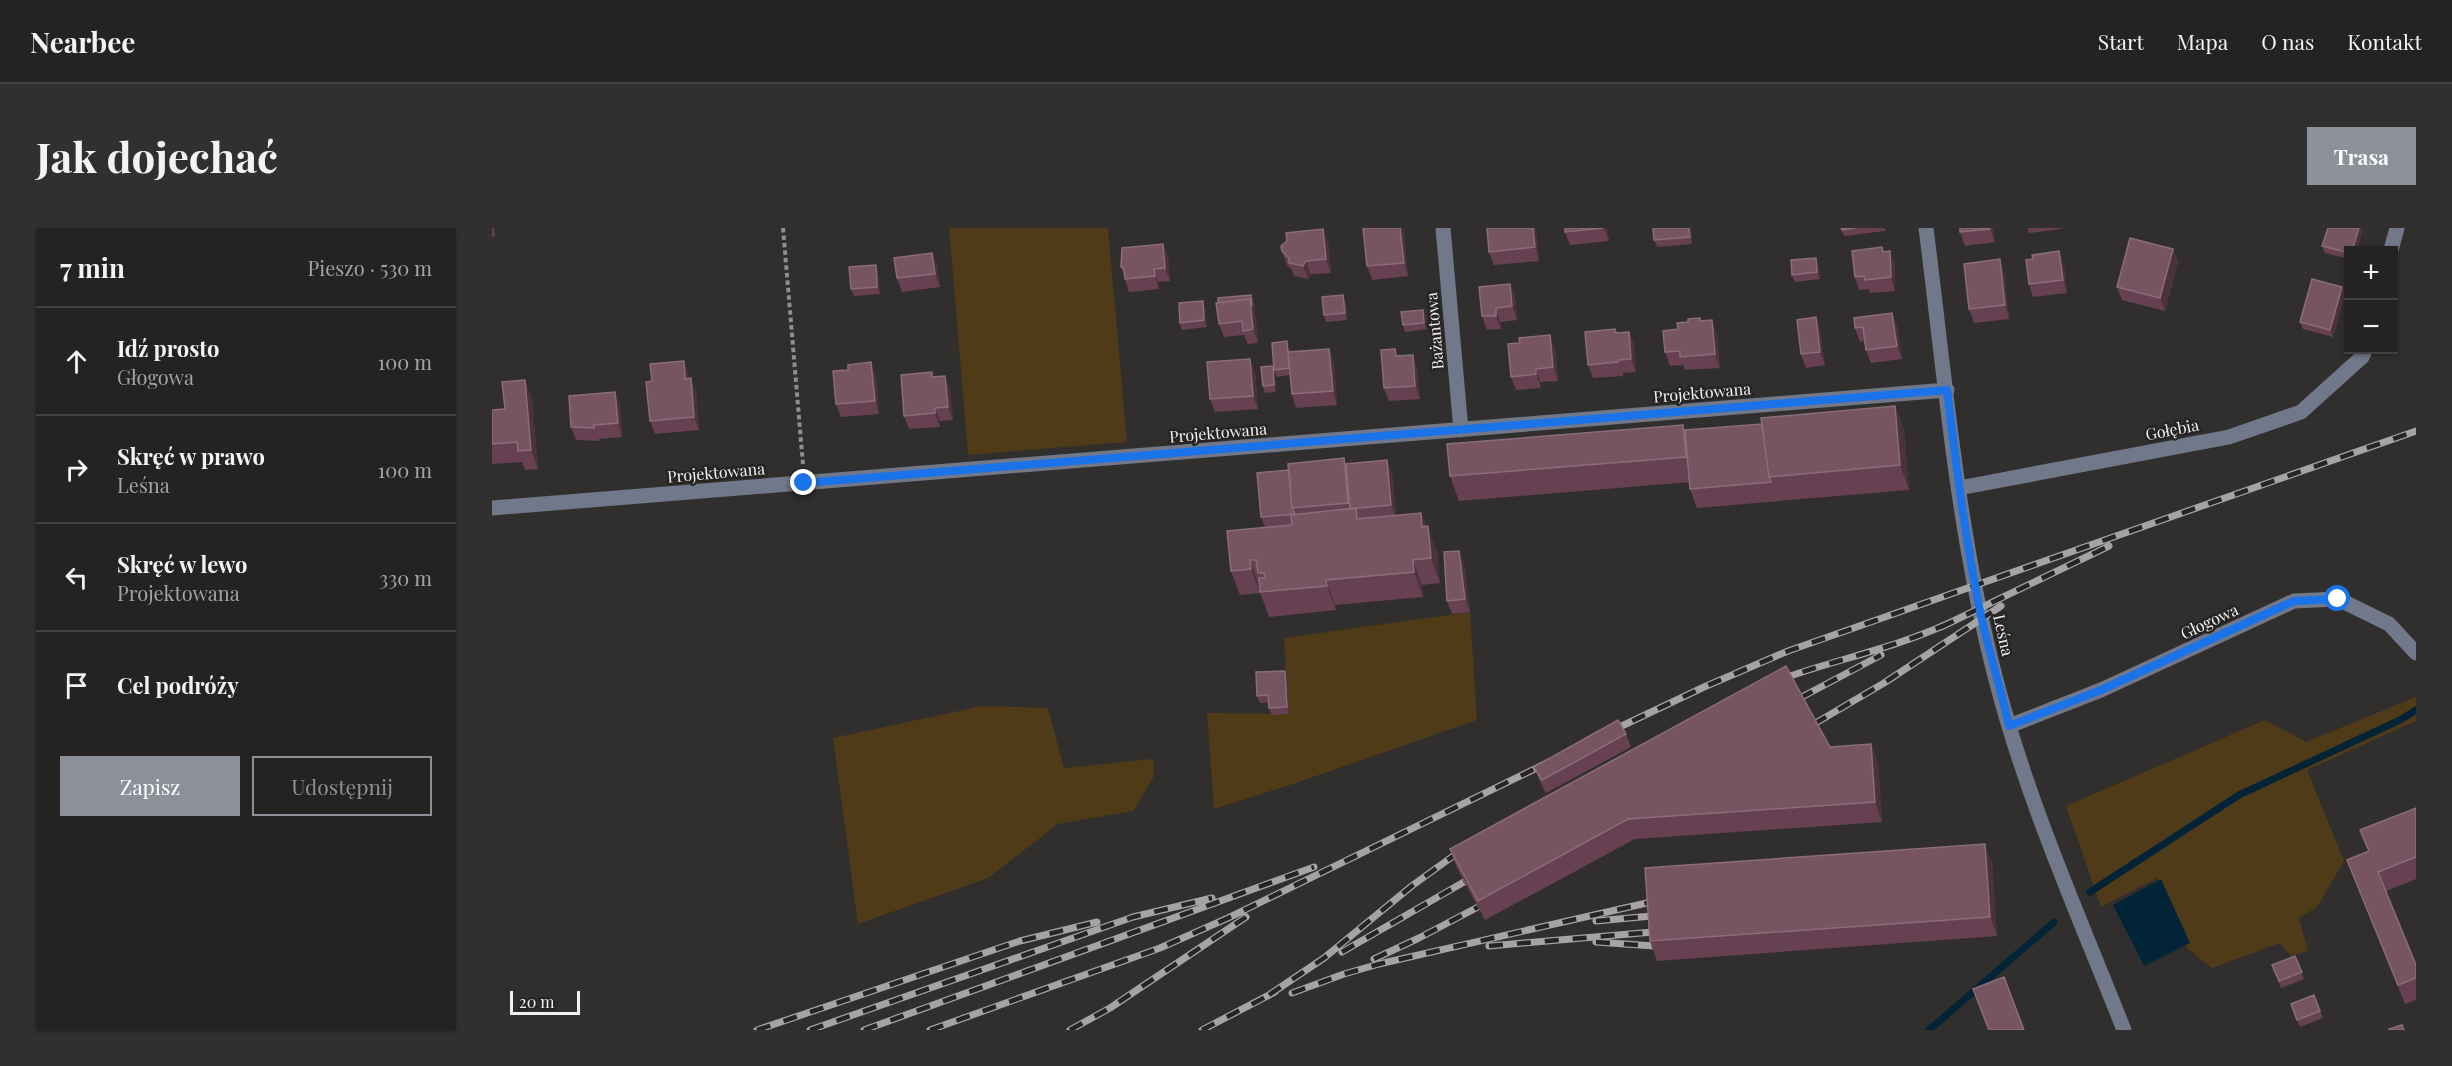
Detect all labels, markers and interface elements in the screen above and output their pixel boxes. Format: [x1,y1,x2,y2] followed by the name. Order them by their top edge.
[30,23,135,60] text: Nearbee
[2098,27,2144,55] text: Start
[2177,27,2228,55] text: Mapa
[2261,27,2314,55] text: O nas
[2347,27,2422,55] text: Kontakt
[2307,127,2416,185] button: Trasa
[36,128,278,184] text: Jak dojechać
[2344,246,2398,354] map controls
[2344,246,2398,300] button: +
[60,250,125,285] text: 7 min
[308,254,432,281] text: Pieszo · 530 m
[1420,291,1448,371] street label: Bażantowa
[2344,300,2398,354] button: −
[117,333,219,363] text: Idź prosto
[60,345,93,378] icon: ahead
[378,348,432,375] text: 100 m
[117,363,194,390] text: Głogowa
[1652,377,1752,407] street label: Projektowana
[2143,414,2201,444] street label: Gołębia
[1168,417,1268,447] street label: Projektowana
[117,441,265,471] text: Skręć w prawo
[60,453,93,486] icon: right
[378,456,432,483] text: 100 m
[666,457,766,487] street label: Projektowana
[790,469,816,495] route end
[117,471,170,498] text: Leśna
[117,549,248,579] text: Skręć w lewo
[60,561,93,594] icon: left
[379,564,432,591] text: 330 m
[117,579,240,606] text: Projektowana
[2324,585,2350,611] route start
[2177,598,2241,644] street label: Głogowa
[1989,612,2019,658] street label: Leśna
[60,669,93,702] icon: arrive
[117,670,239,700] text: Cel podróży
[60,756,240,816] button: Zapisz
[252,756,432,816] button: Udostępnij
[510,988,580,1016] scale bar
[519,991,554,1012] text: 20 m

